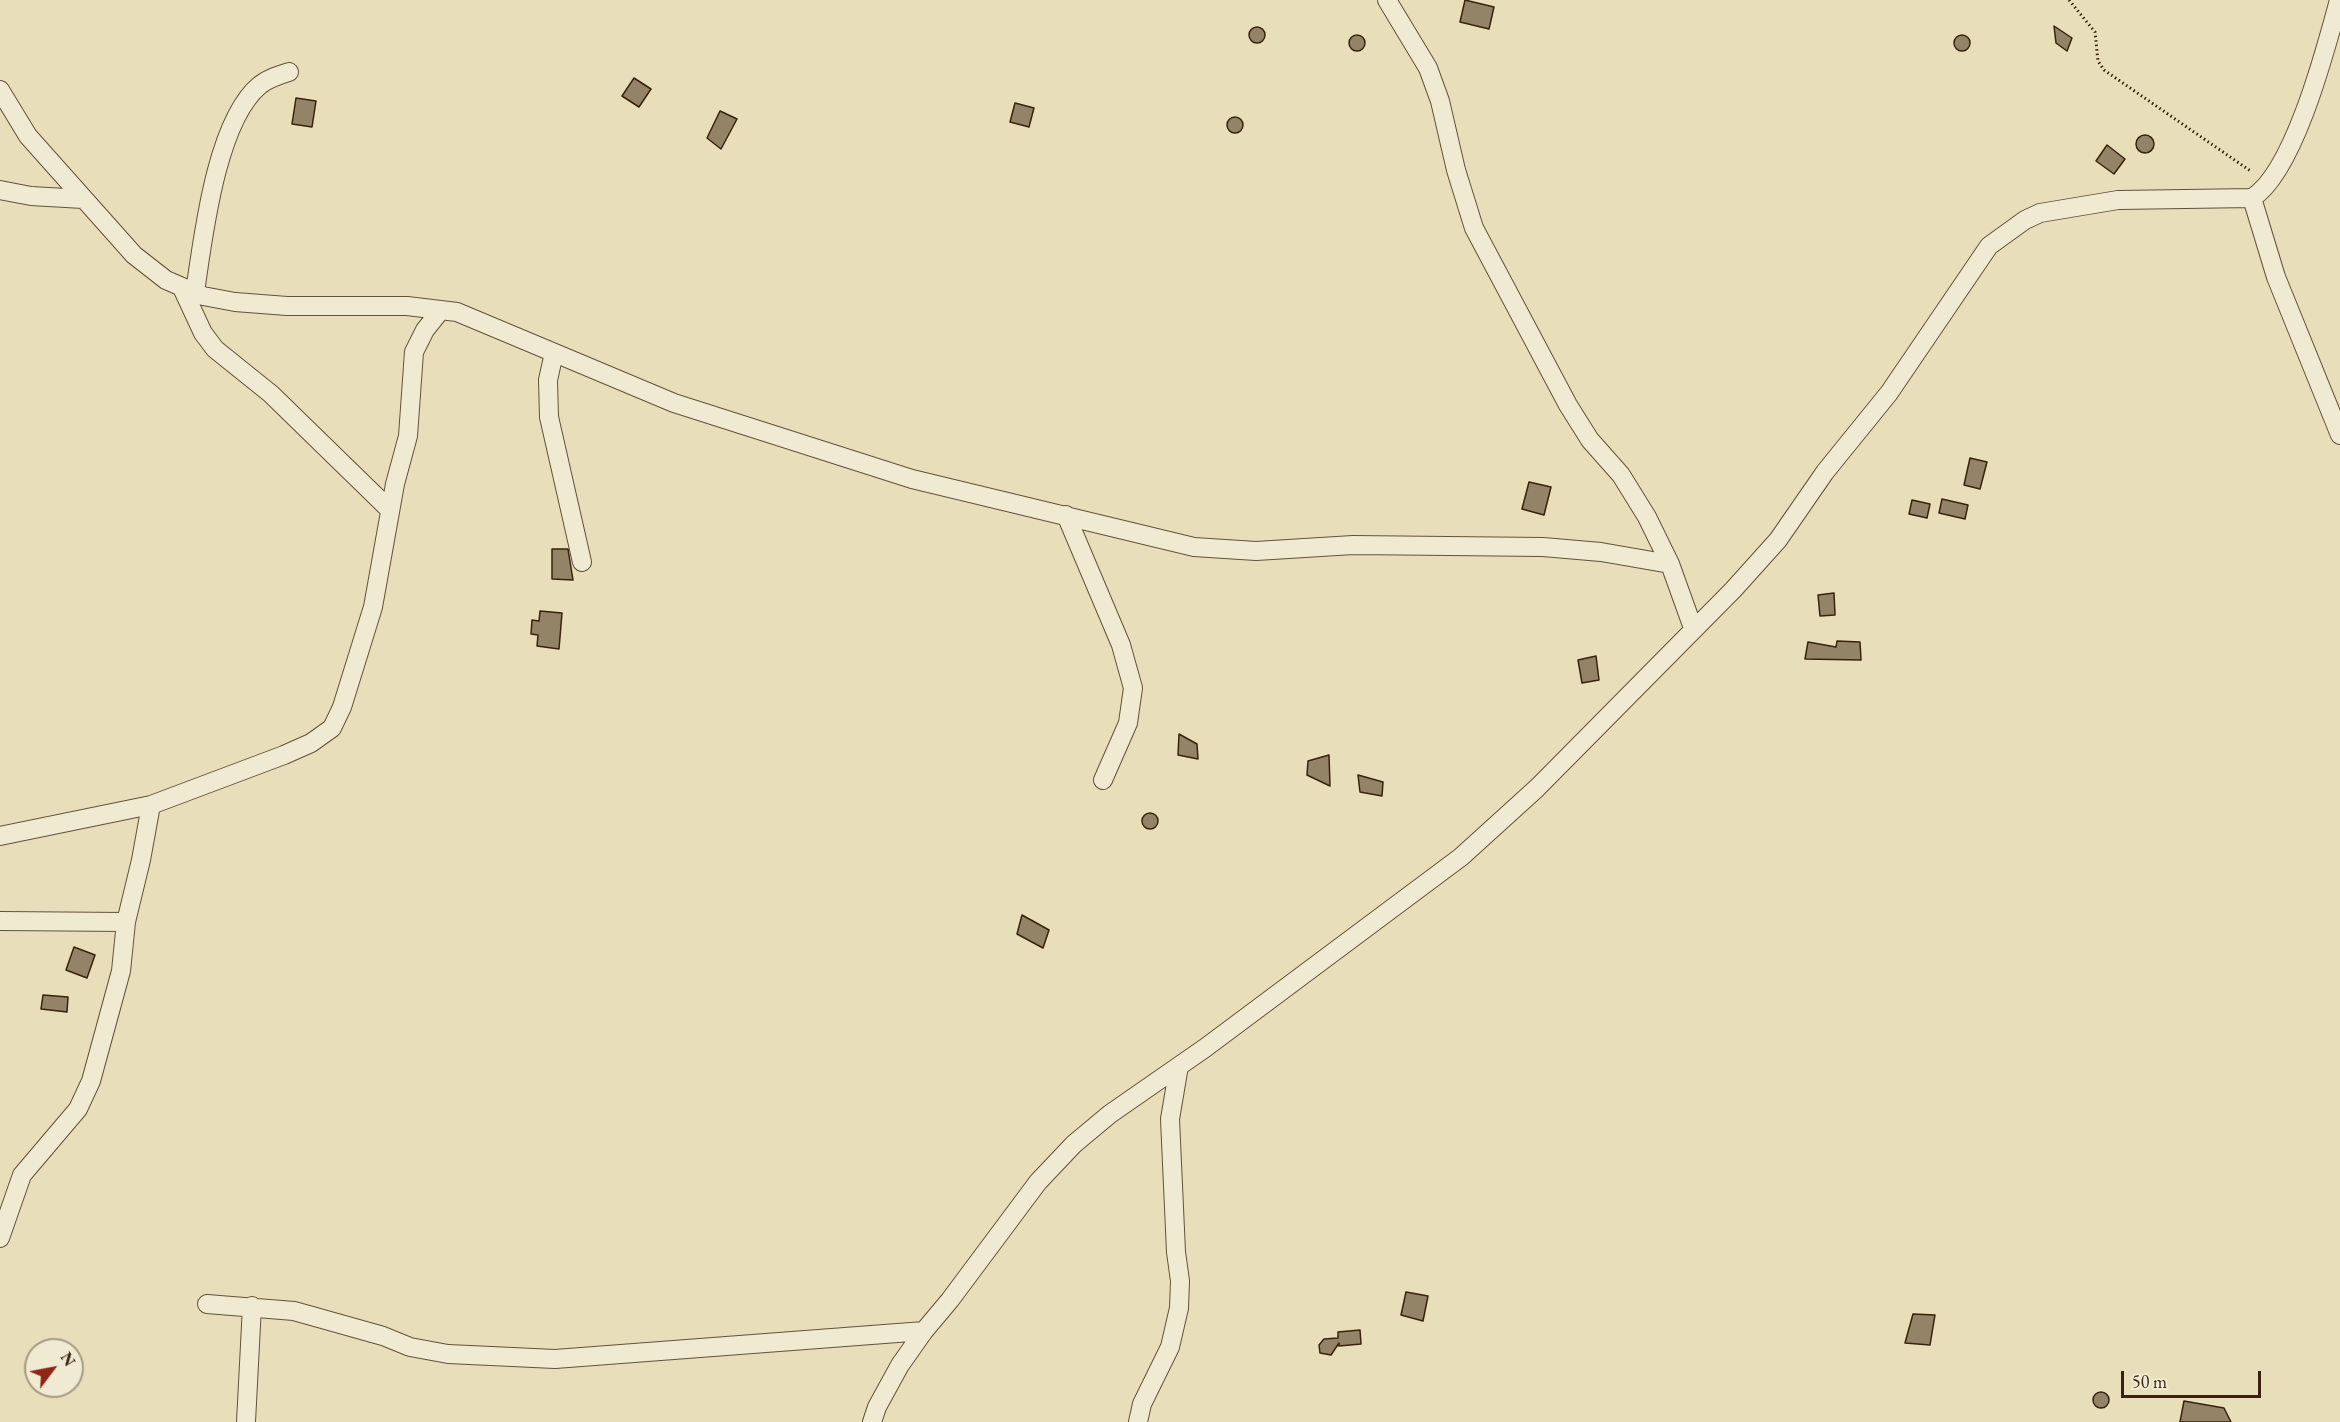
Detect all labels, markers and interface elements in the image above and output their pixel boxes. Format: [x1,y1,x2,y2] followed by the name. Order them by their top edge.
[24,1338,84,1398] north arrow
[56,1348,80,1370] text: N
[2124,1359,2264,1397] scale bar
[2132,1370,2167,1393] text: 50 m

